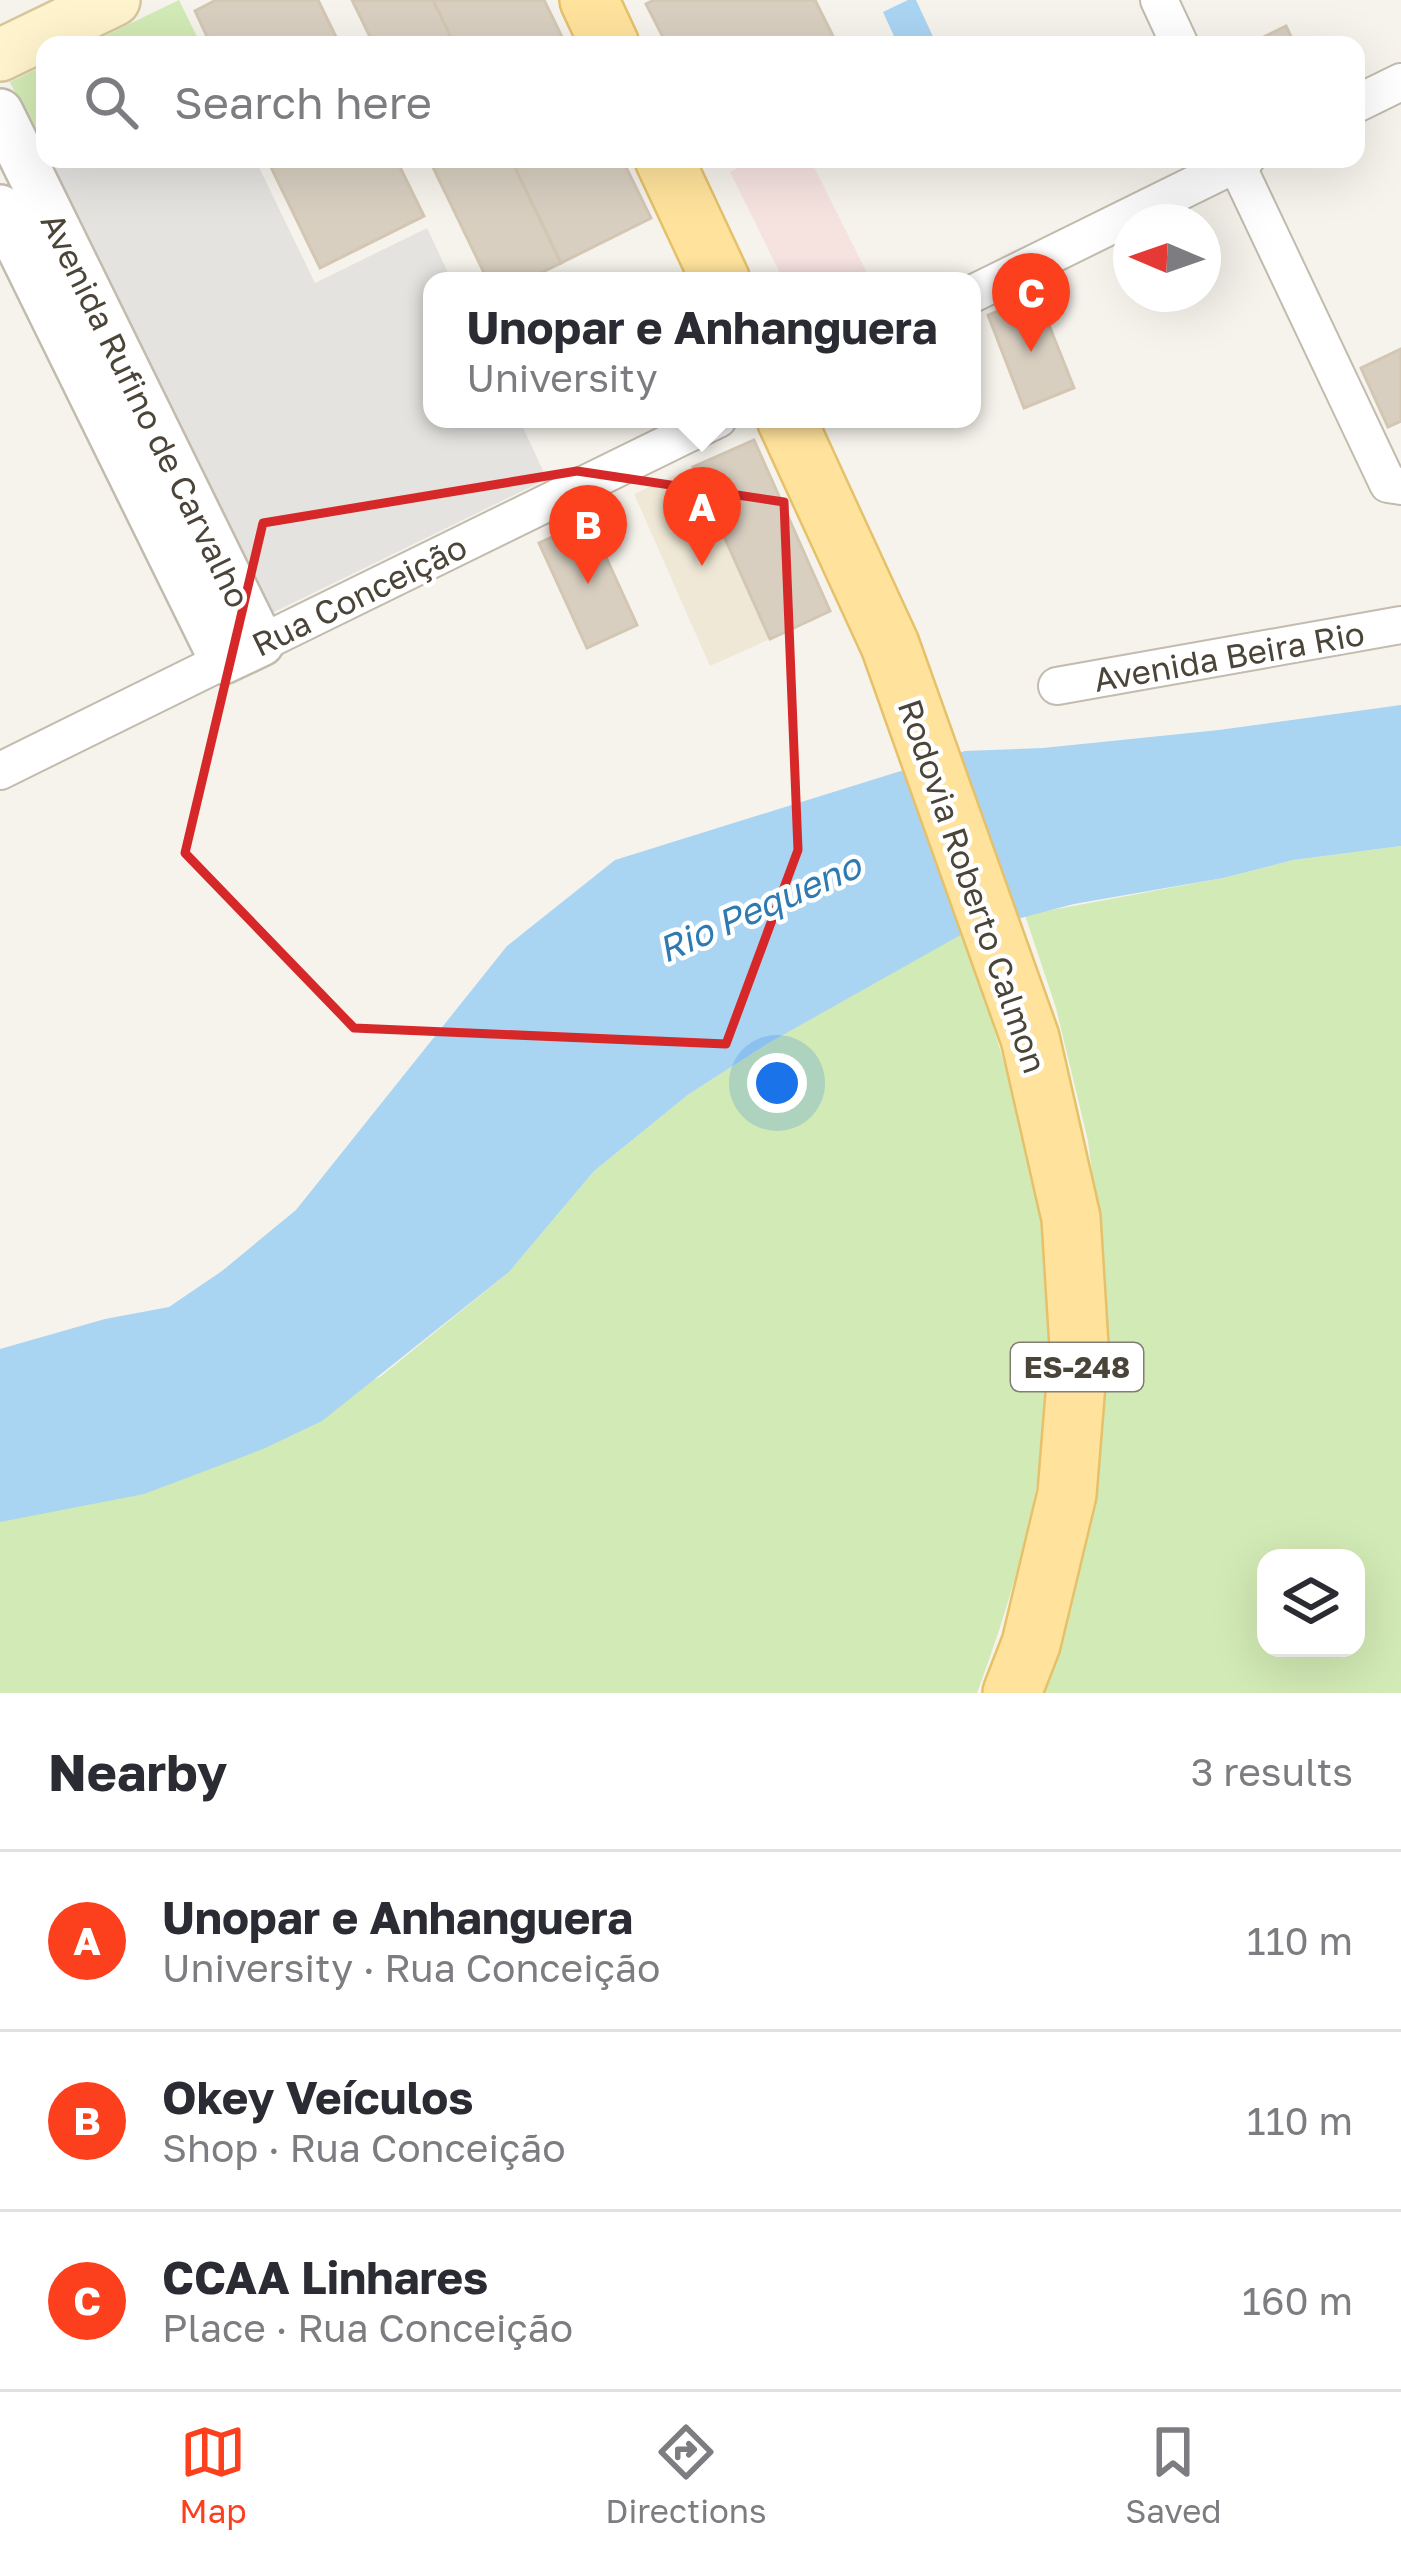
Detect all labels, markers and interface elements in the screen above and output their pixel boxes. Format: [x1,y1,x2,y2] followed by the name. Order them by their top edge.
[36,36,1365,168] search box
[78,69,144,135] icon: search
[174,75,432,129] text: Search here
[1113,204,1221,312] north arrow
[33,206,259,614] street label: Avenida Rufino de Carvalho
[992,253,1070,352] pin: C
[423,272,981,428] popup
[466,300,938,354] text: Unopar e Anhanguera
[466,354,658,401] text: University
[663,467,741,566] pin: A
[549,485,627,584] pin: B
[245,526,473,664] street label: Rua Conceição
[1091,613,1367,699] street label: Avenida Beira Rio
[891,694,1055,1078] street label: Rodovia Roberto Calmon
[651,842,869,971] water label: Rio Pequeno
[747,1053,807,1113] your location
[1011,1343,1143,1391] road number: ES-248
[1257,1549,1365,1657] map controls
[1257,1549,1365,1657] button: layers
[48,1741,227,1802] text: Nearby
[1191,1748,1353,1795] text: 3 results
[162,1890,633,1944] text: Unopar e Anhanguera
[73,1917,101,1964] text: A
[1247,1917,1353,1964] text: 110 m
[162,1944,660,1991] text: University · Rua Conceição
[162,2070,474,2124] text: Okey Veículos
[73,2097,101,2144] text: B
[1247,2097,1353,2144] text: 110 m
[162,2124,566,2171] text: Shop · Rua Conceição
[162,2250,488,2304] text: CCAA Linhares
[73,2277,101,2324] text: C
[1242,2277,1353,2324] text: 160 m
[162,2304,573,2351] text: Place · Rua Conceição
[179,2419,247,2530] tab: Map
[605,2419,767,2530] tab: Directions
[1125,2419,1222,2530] tab: Saved

